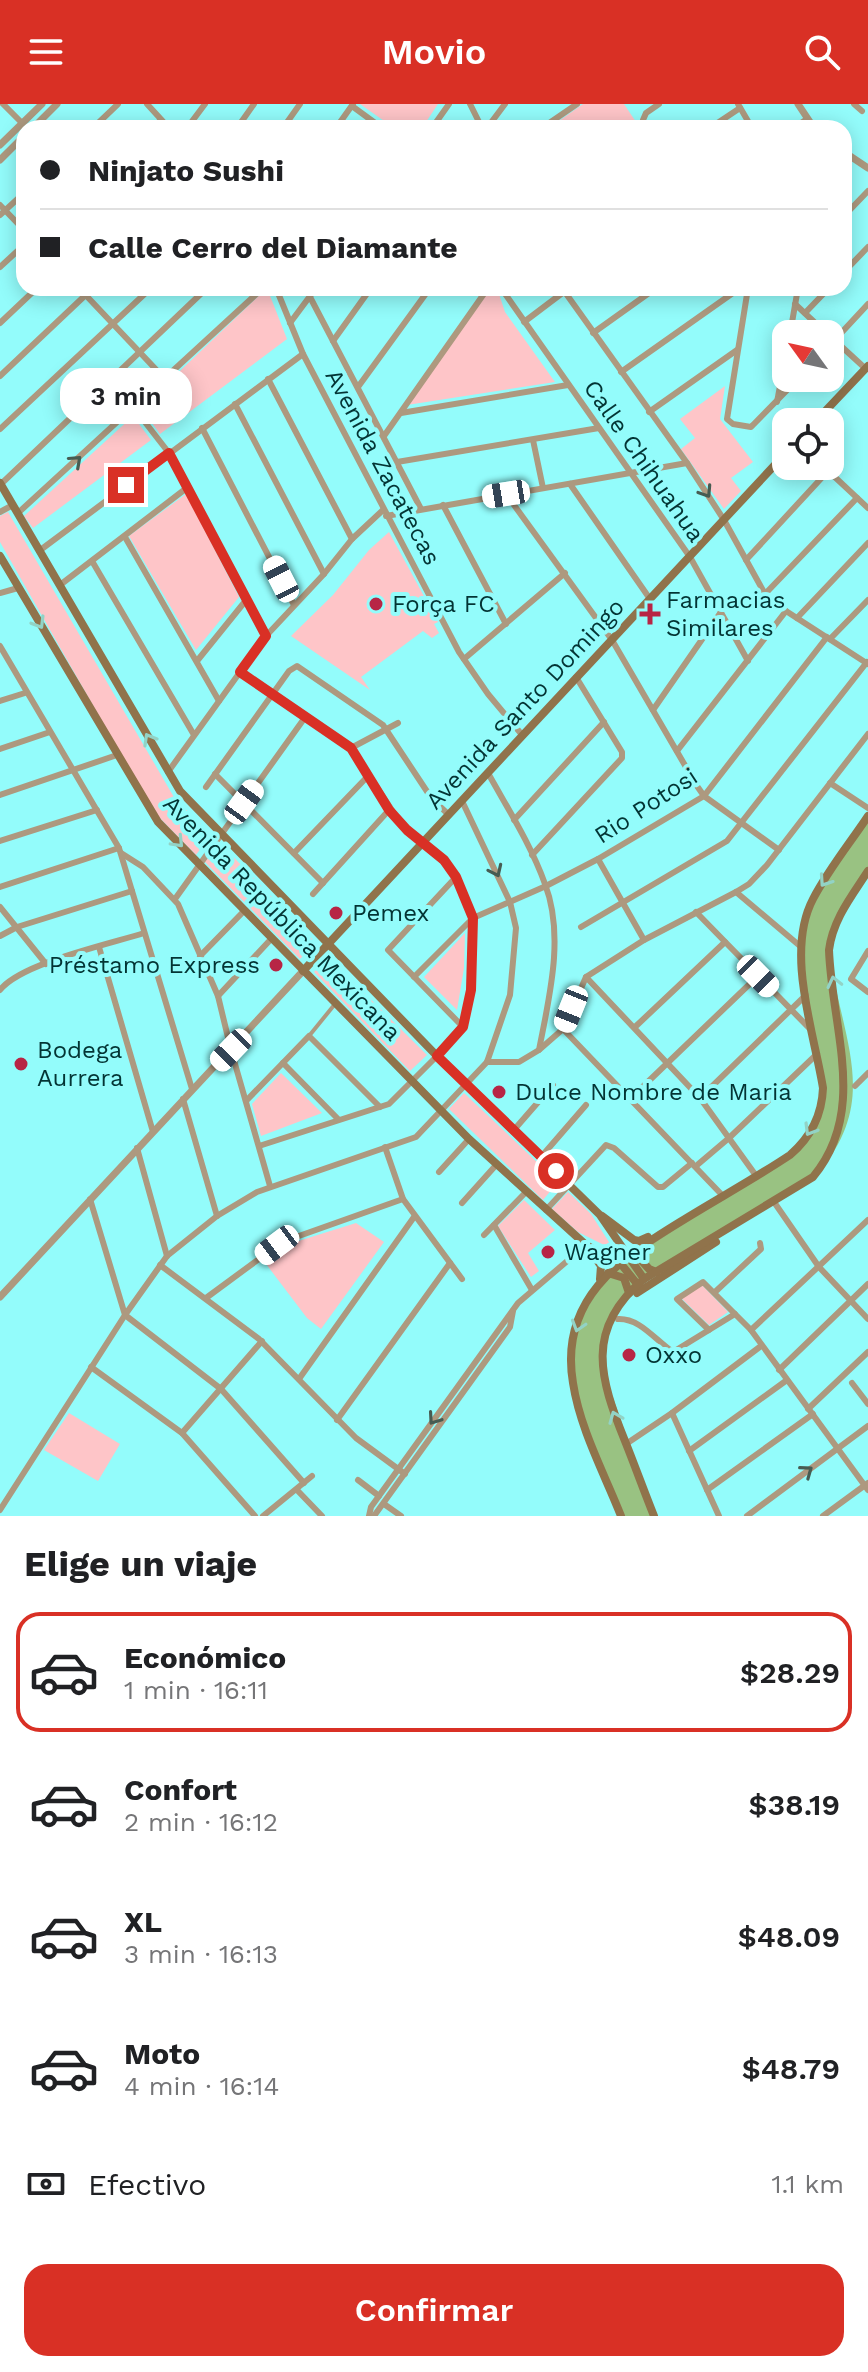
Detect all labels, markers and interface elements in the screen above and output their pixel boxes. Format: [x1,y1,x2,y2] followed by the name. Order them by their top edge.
[24,30,68,74] icon: menu
[800,30,844,74] icon: search
[382,31,486,73] text: Movio
[88,153,284,188] text: Ninjato Sushi
[88,230,458,265] text: Calle Cerro del Diamante
[772,320,844,392] north arrow
[772,320,844,480] map controls
[320,364,446,570] street label: Avenida Zacatecas
[60,369,192,425] callout: 3 min
[578,375,710,547] street label: Calle Chihuahua
[90,381,162,411] text: 3 min
[772,408,844,480] button: locate
[67,456,81,470] one-way arrow
[108,467,144,503] route end
[480,478,532,510] car
[696,484,711,498] one-way arrow
[259,552,303,606] car
[666,586,785,642] place label: Farmacias Similares
[392,590,495,618] place label: Força FC
[420,593,630,815] street label: Avenida Santo Domingo
[367,595,385,613] marker: Força FC
[641,605,659,623] marker: Farmacias Similares
[29,614,45,629] one-way arrow
[143,733,159,748] one-way arrow
[589,762,703,850] street label: Rio Potosi
[220,776,268,828] car
[157,790,407,1046] street label: Avenida República Mexicana
[168,833,183,847] one-way arrow
[486,863,502,877] one-way arrow
[819,872,834,887] one-way arrow
[352,899,429,927] place label: Pemex
[327,904,345,922] marker: Pemex
[49,951,260,979] place label: Préstamo Express
[733,951,783,1001] car
[267,956,285,974] marker: Préstamo Express
[826,976,843,989] one-way arrow
[551,982,591,1036] car
[206,1024,256,1076] car
[37,1036,124,1092] place label: Bodega Aurrera
[12,1055,30,1073] marker: Bodega Aurrera
[515,1078,792,1106] place label: Dulce Nombre de Maria
[490,1083,508,1101] marker: Dulce Nombre de Maria
[805,1122,820,1136] one-way arrow
[538,1153,574,1189] route start
[251,1221,303,1269] car
[564,1238,651,1266] place label: Wagner
[539,1243,557,1261] marker: Wagner
[571,1318,587,1332] one-way arrow
[645,1341,702,1369] place label: Oxxo
[620,1346,638,1364] marker: Oxxo
[429,1410,444,1424] one-way arrow
[608,1411,625,1425] one-way arrow
[799,1467,813,1481] one-way arrow
[24,1543,257,1585] text: Elige un viaje
[28,1636,100,1708] icon: car
[124,1640,286,1675] text: Económico
[740,1655,840,1690] text: $28.29
[124,1675,268,1705] text: 1 min · 16:11
[28,1768,100,1840] icon: car
[124,1772,237,1807] text: Confort
[748,1787,840,1822] text: $38.19
[124,1807,278,1837] text: 2 min · 16:12
[28,1900,100,1972] icon: car
[124,1904,162,1939] text: XL
[738,1919,840,1954] text: $48.09
[124,1939,278,1969] text: 3 min · 16:13
[28,2032,100,2104] icon: car
[124,2036,200,2071] text: Moto
[742,2051,840,2086] text: $48.79
[124,2071,279,2101] text: 4 min · 16:14
[24,2162,68,2206] icon: cash
[88,2167,206,2202] text: Efectivo
[771,2169,844,2199] text: 1.1 km
[24,2264,844,2356] button: Confirmar

